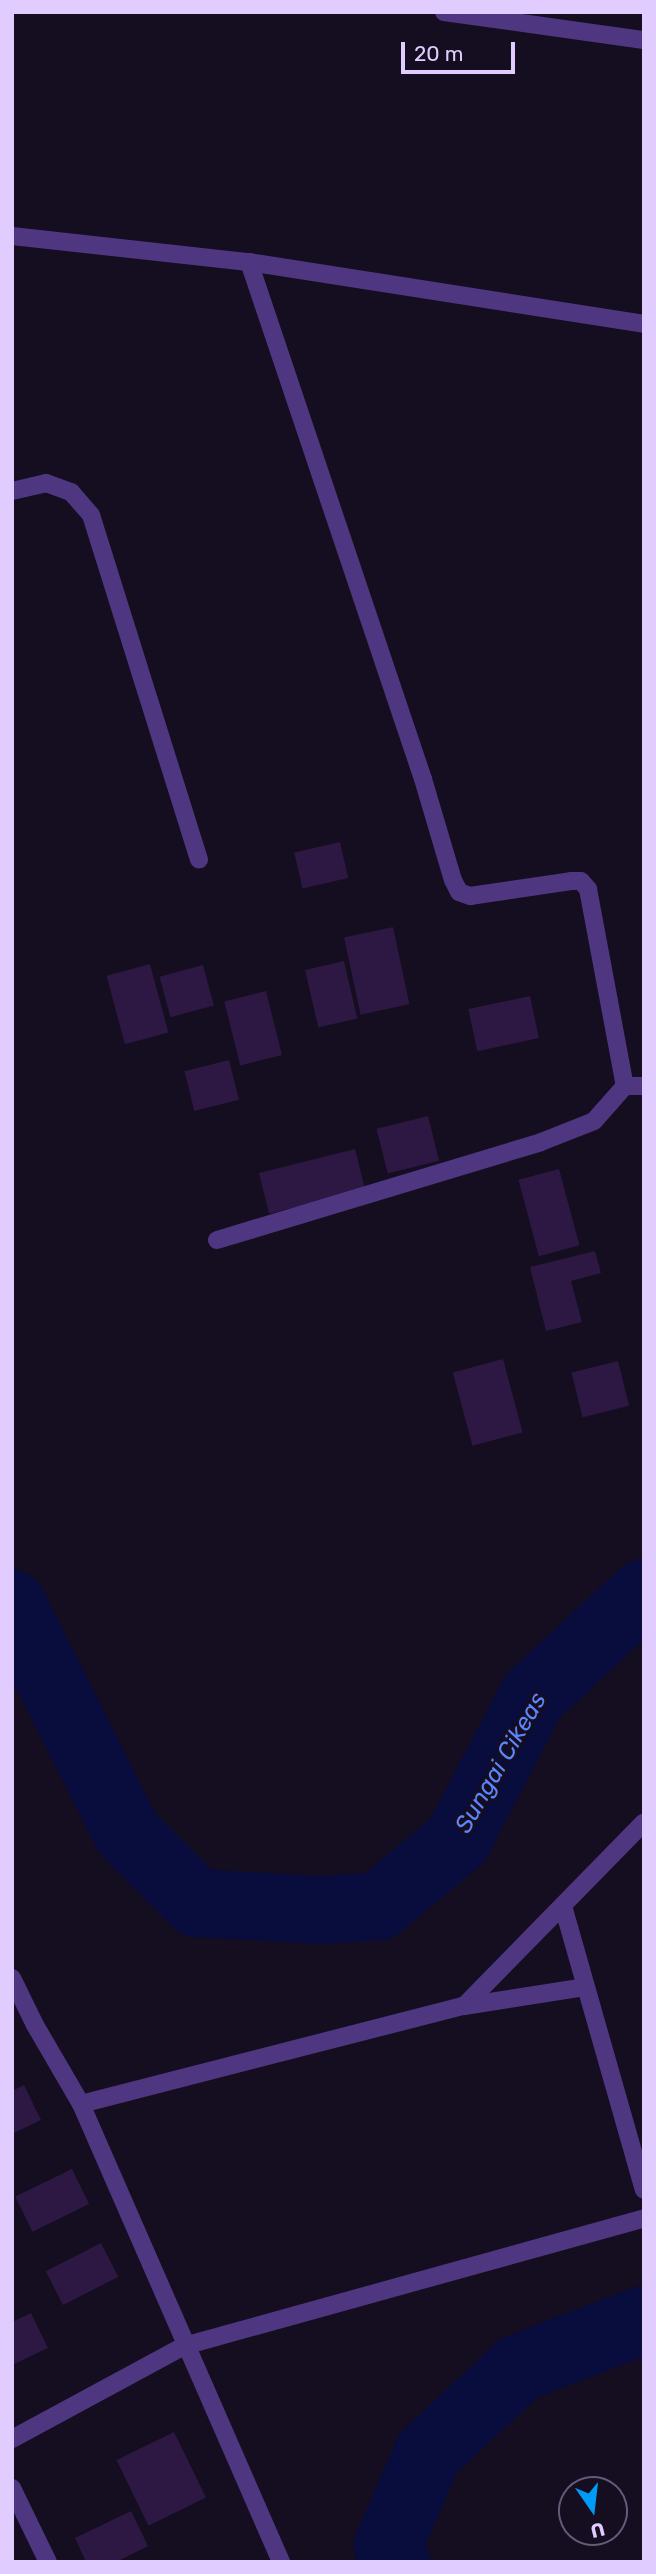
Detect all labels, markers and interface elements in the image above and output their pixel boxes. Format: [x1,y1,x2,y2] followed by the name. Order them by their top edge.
[404,28,518,72] scale bar
[414,41,463,66] text: 20 m
[449,1688,553,1838] water label: Sungai Cikeas
[558,2476,628,2546] north arrow
[588,2517,607,2543] text: U

